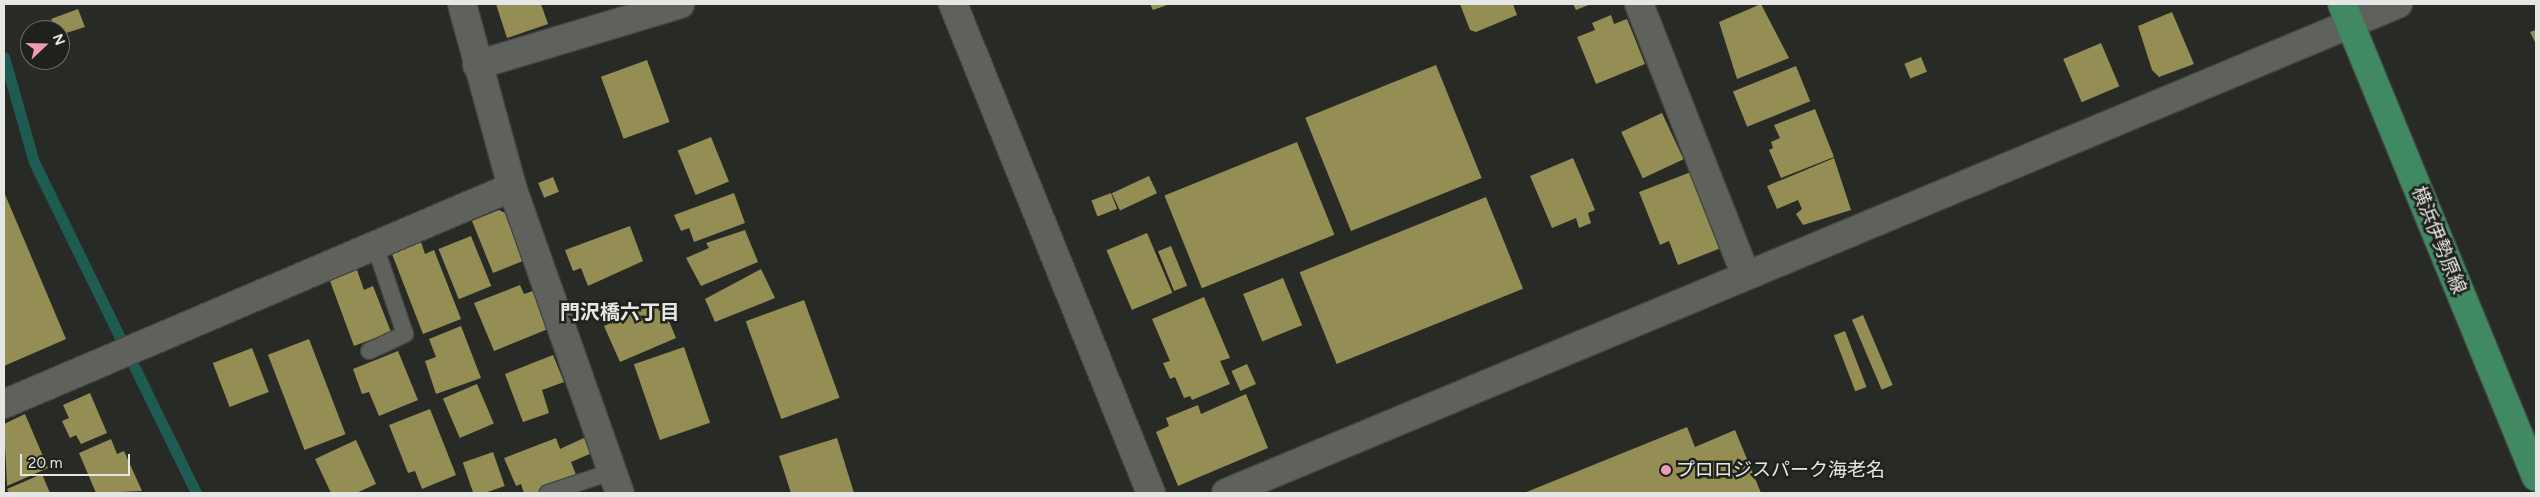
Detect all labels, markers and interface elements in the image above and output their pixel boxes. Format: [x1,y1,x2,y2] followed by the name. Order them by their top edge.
[20,20,70,70] north arrow
[49,32,68,48] text: N
[2407,183,2471,297] street label: 横浜伊勢原線
[560,300,680,324] district label: 門沢橋六丁目
[22,444,132,476] scale bar
[28,454,62,472] text: 20 m
[1676,459,1885,481] place label: プロロジスパーク海老名
[1660,464,1672,476] marker: プロロジスパーク海老名

